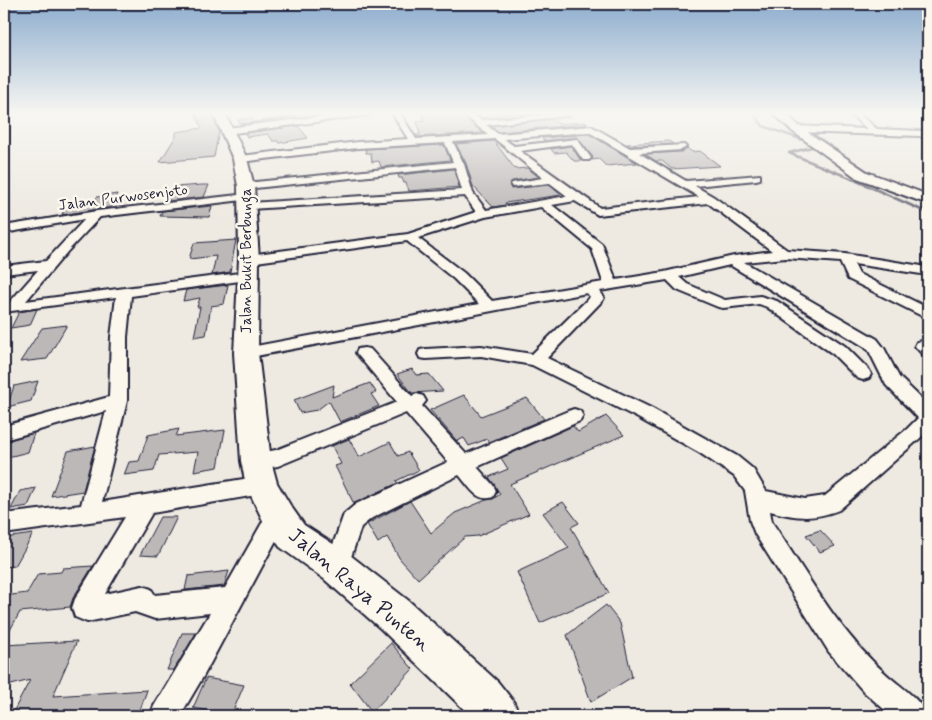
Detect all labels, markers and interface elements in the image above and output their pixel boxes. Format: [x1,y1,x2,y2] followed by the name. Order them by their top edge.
[57,180,189,216] street label: Jalan Purwosenjoto
[237,188,258,334] street label: Jalan Bukit Berbunga
[282,522,437,658] street label: Jalan Raya Punten

